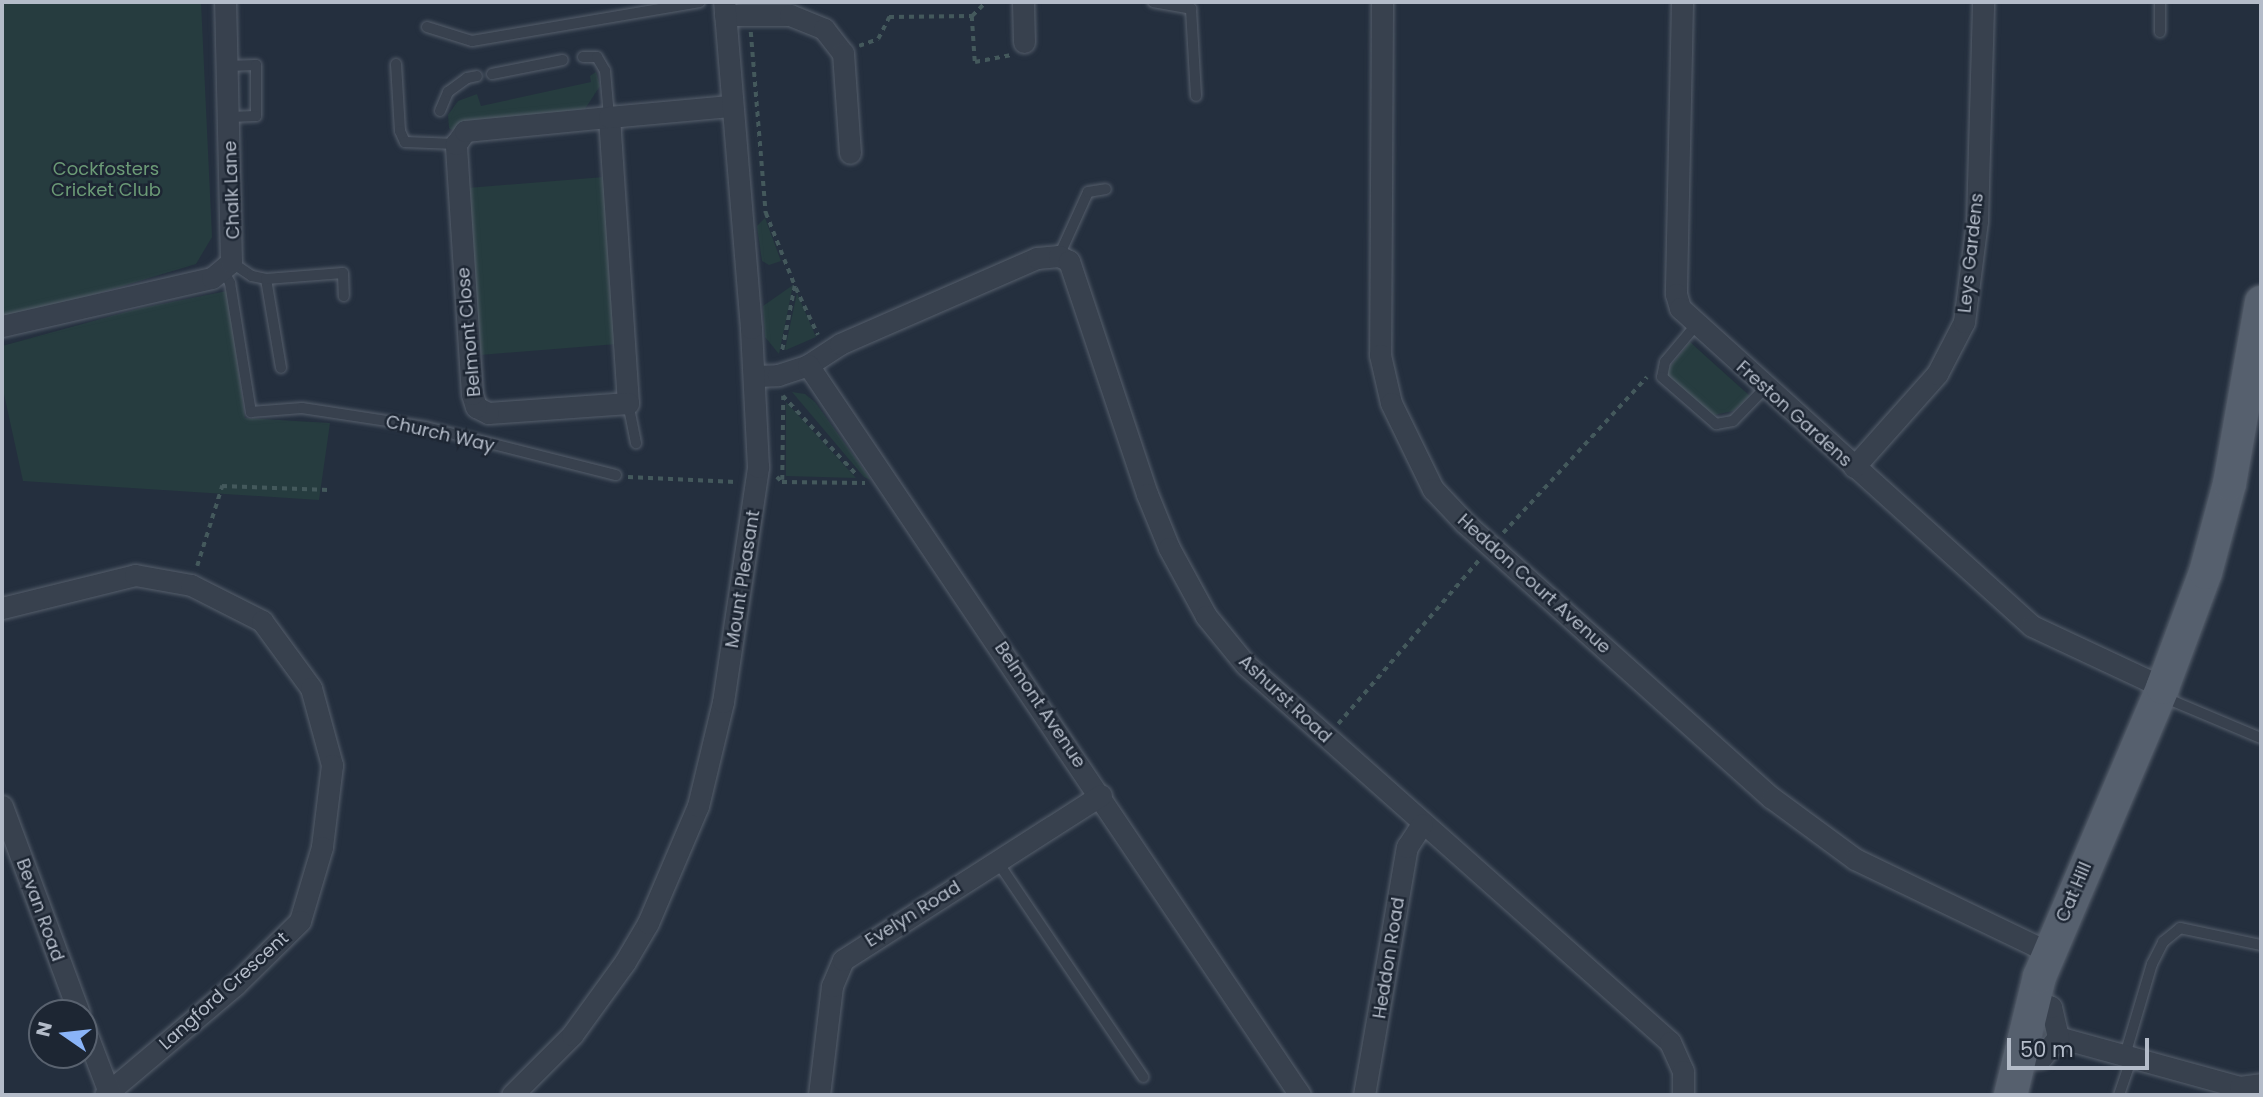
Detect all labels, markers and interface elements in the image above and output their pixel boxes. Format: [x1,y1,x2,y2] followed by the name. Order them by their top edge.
[219,140,245,240] street label: Chalk Lane
[51,159,161,202] park label: Cockfosters Cricket Club
[1954,192,1988,314] street label: Leys Gardens
[453,266,485,398] street label: Belmont Close
[1732,357,1856,471] street label: Freston Gardens
[384,411,496,457] street label: Church Way
[721,509,765,649] street label: Mount Pleasant
[1453,510,1615,658] street label: Heddon Court Avenue
[990,638,1090,772] street label: Belmont Avenue
[1234,651,1336,747] street label: Ashurst Road
[11,856,69,964] street label: Bevan Road
[2052,859,2096,925] street label: Cat Hill
[861,876,965,952] street label: Evelyn Road
[1369,896,1409,1020] street label: Heddon Road
[155,927,293,1055] street label: Langford Crescent
[28,999,98,1069] north arrow
[29,1019,59,1039] text: N
[2011,1024,2153,1068] scale bar
[2020,1035,2074,1064] text: 50 m

